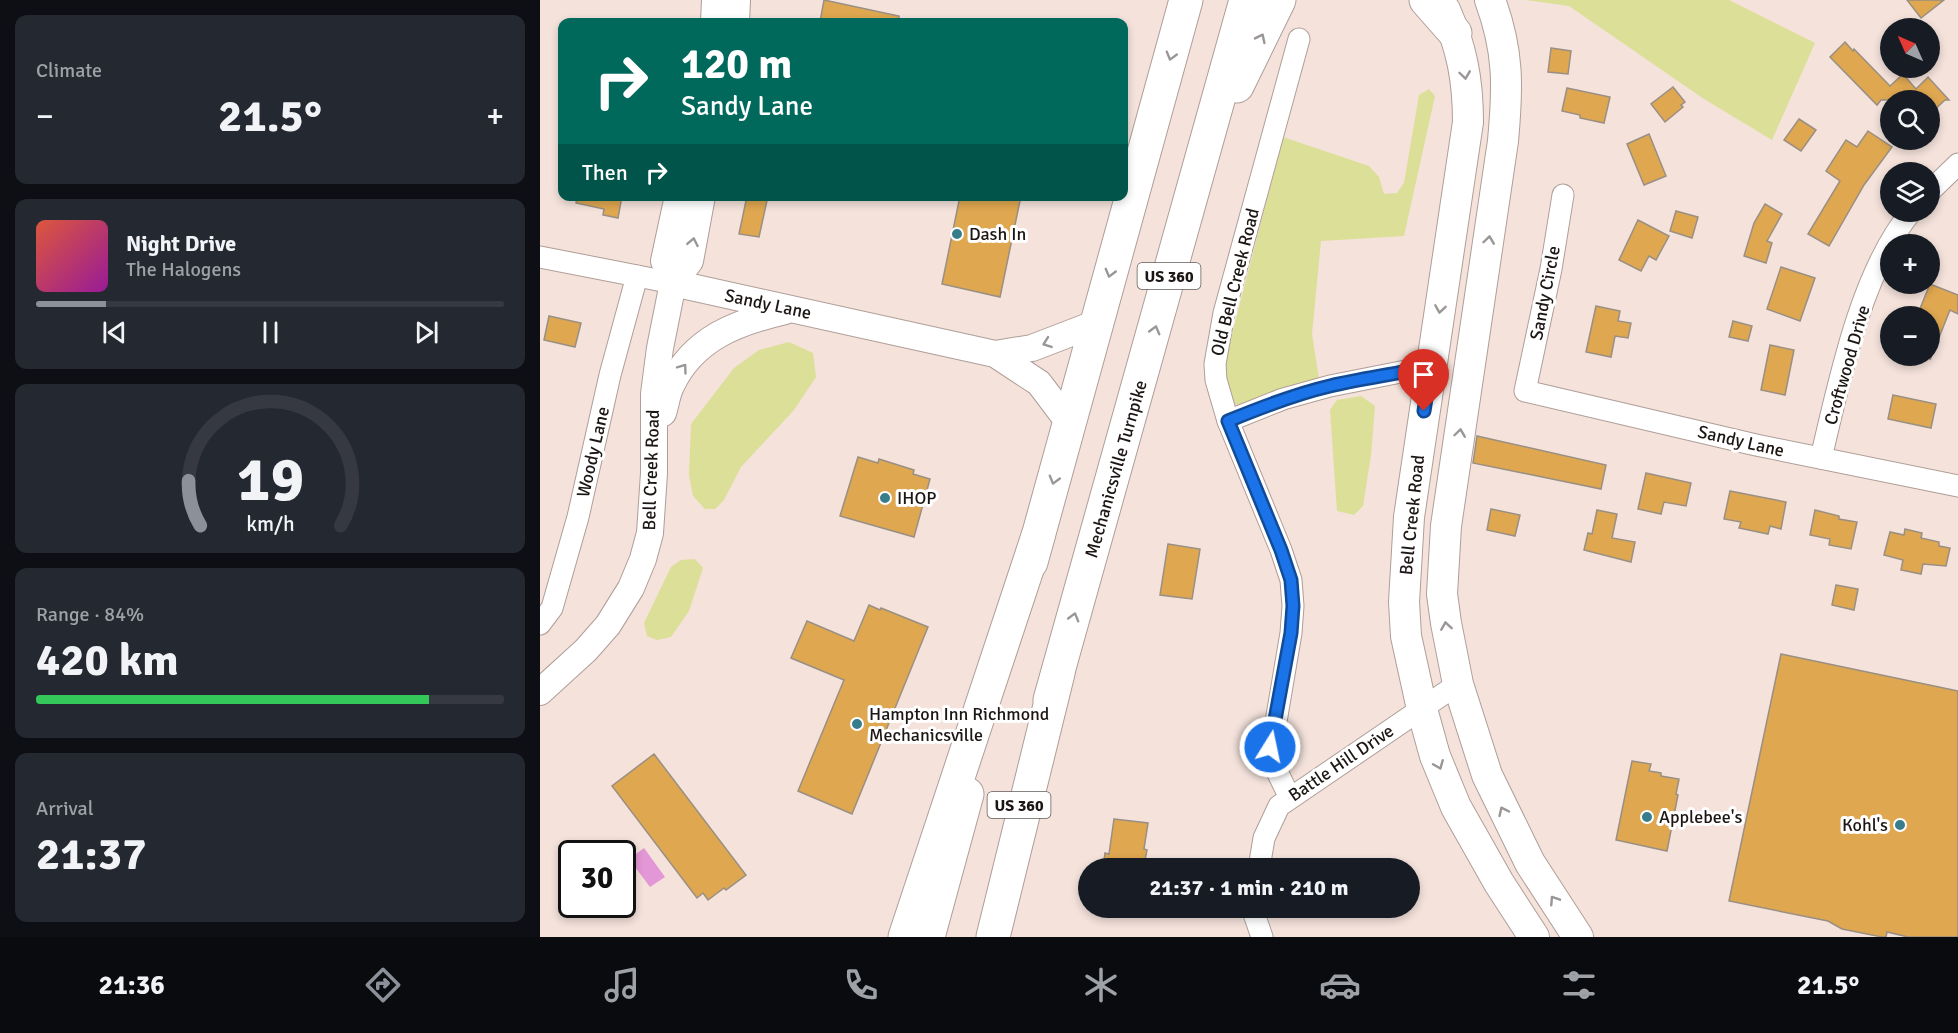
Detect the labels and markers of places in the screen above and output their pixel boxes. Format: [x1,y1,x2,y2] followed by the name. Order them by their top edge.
[969,223,1026,245] place label: Dash In
[950,227,964,241] marker: Dash In
[1398,349,1449,411] pin
[897,487,936,509] place label: IHOP
[878,491,892,505] marker: IHOP
[869,703,1049,746] place label: Hampton Inn Richmond Mechanicsville
[850,717,864,731] marker: Hampton Inn Richmond Mechanicsville
[1659,806,1742,828] place label: Applebee's
[1640,810,1654,824] marker: Applebee's
[1842,814,1888,836] place label: Kohl's
[1893,818,1907,832] marker: Kohl's

